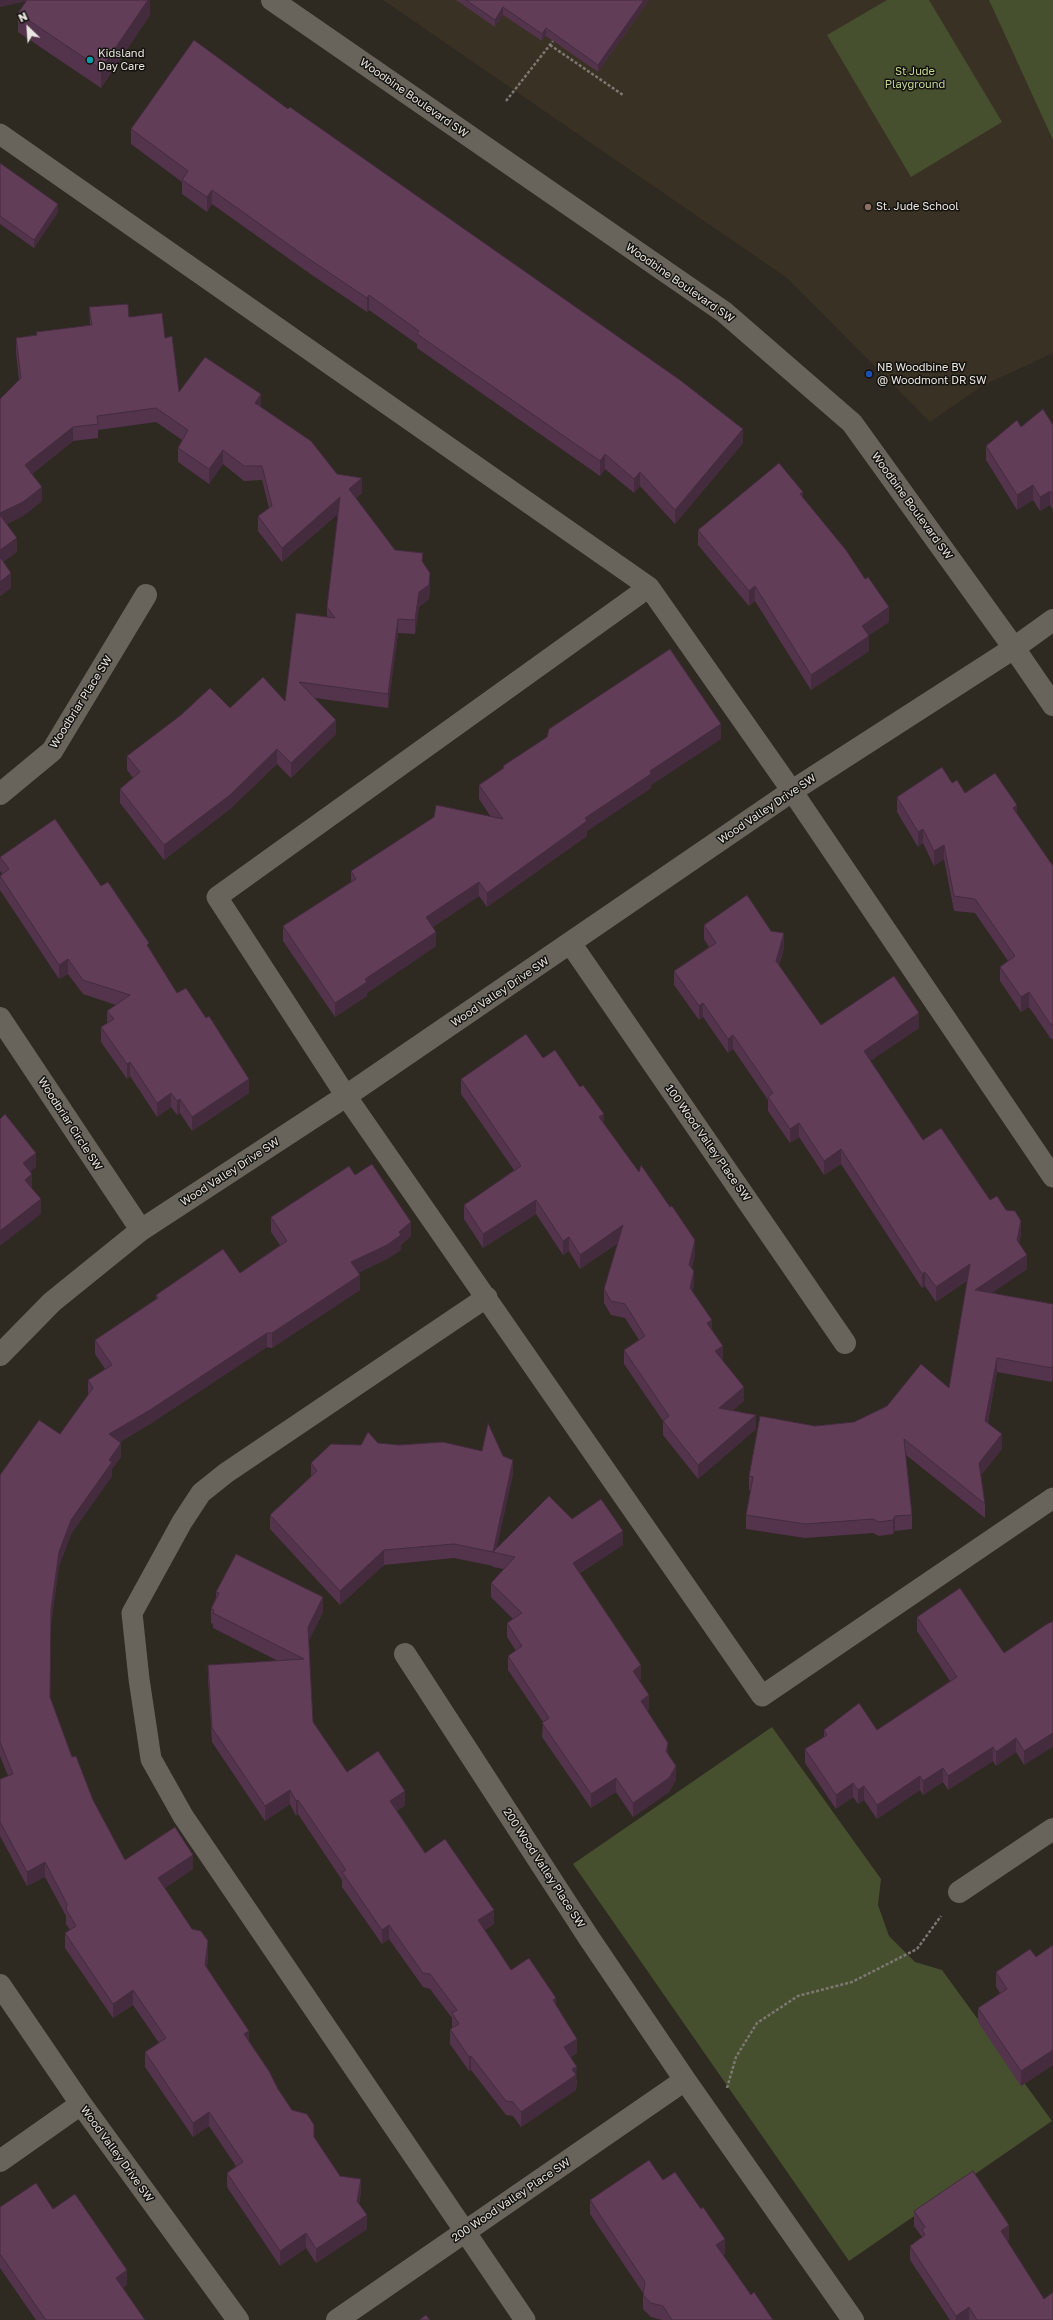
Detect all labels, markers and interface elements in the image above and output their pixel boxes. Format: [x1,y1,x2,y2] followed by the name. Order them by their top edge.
[8,8,48,48] north arrow
[16,9,29,24] text: N
[98,47,145,73] place label: Kidsland Day Care
[85,55,95,65] marker: Kidsland Day Care
[357,56,471,140] street label: Woodbine Boulevard SW
[885,65,945,91] park label: St Jude Playground
[876,200,959,214] place label: St. Jude School
[863,202,873,212] marker: St. Jude School
[623,241,737,325] street label: Woodbine Boulevard SW
[877,361,987,387] place label: NB Woodbine BV @ Woodmont DR SW
[864,369,874,379] marker: NB Woodbine BV @ Woodmont DR SW
[869,450,955,562] street label: Woodbine Boulevard SW
[47,653,115,751] street label: Woodbriar Place SW
[716,771,818,847] street label: Wood Valley Drive SW
[449,954,551,1030] street label: Wood Valley Drive SW
[35,1075,105,1173] street label: Woodbriar Circle SW
[663,1082,753,1204] street label: 100 Wood Valley Place SW
[178,1135,282,1209] street label: Wood Valley Drive SW
[500,1806,588,1930] street label: 200 Wood Valley Place SW
[78,2103,156,2205] street label: Wood Valley Drive SW
[449,2155,573,2245] street label: 200 Wood Valley Place SW

